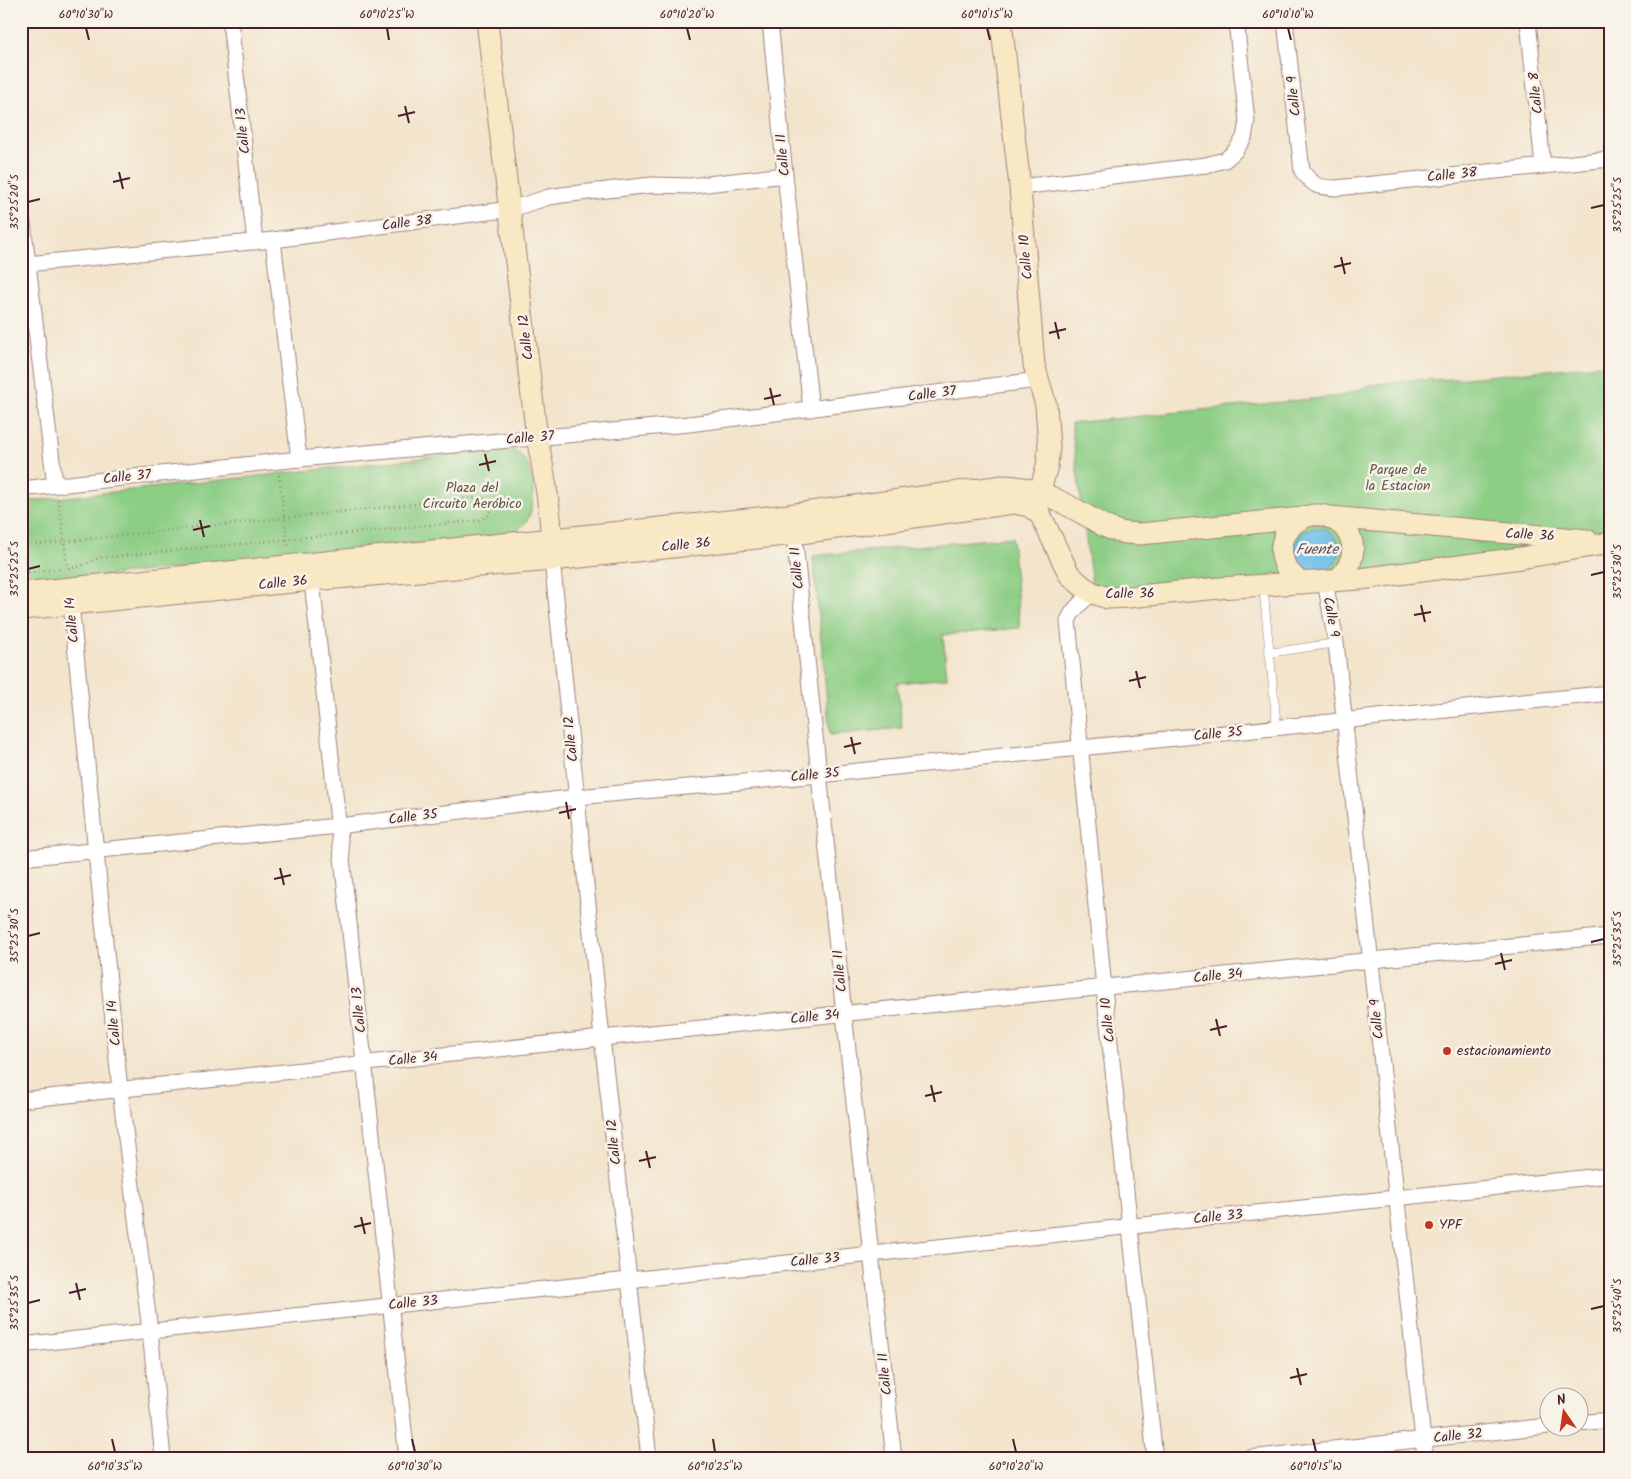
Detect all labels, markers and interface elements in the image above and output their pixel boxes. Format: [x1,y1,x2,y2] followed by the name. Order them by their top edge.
[59,5,113,24] text: 60°10'30"W
[359,5,415,24] text: 60°10'25"W
[660,5,714,24] text: 60°10'20"W
[961,5,1013,24] text: 60°10'15"W
[1262,5,1314,24] text: 60°10'10"W
[1523,70,1549,115] street label: Calle 8
[1281,75,1307,117] street label: Calle 9
[230,107,256,155] street label: Calle 13
[770,133,796,177] street label: Calle 11
[1426,161,1479,189] street label: Calle 38
[5,173,24,230] text: 35°25'20"S
[1608,176,1627,233] text: 35°25'25"S
[381,209,434,237] street label: Calle 38
[1013,234,1039,280] street label: Calle 10
[512,313,540,361] street label: Calle 12
[907,380,958,408] street label: Calle 37
[505,425,555,451] street label: Calle 37
[1365,459,1431,497] park label: Parque de la Estacion
[102,463,153,490] street label: Calle 37
[422,477,522,515] park label: Plaza del Circuito Aeróbico
[1505,523,1555,547] street label: Calle 36
[660,531,712,559] street label: Calle 36
[1296,538,1339,562] water label: Fuente
[5,540,24,597] text: 35°25'25"S
[1608,544,1627,600] text: 35°25'30"S
[784,546,810,590] street label: Calle 11
[257,569,309,597] street label: Calle 36
[1105,583,1155,605] street label: Calle 36
[1317,595,1345,639] street label: Calle 9
[59,596,85,644] street label: Calle 14
[558,715,584,763] street label: Calle 12
[1192,720,1245,748] street label: Calle 35
[789,761,842,789] street label: Calle 35
[387,803,440,831] street label: Calle 35
[5,908,24,964] text: 35°25'30"S
[1608,910,1627,967] text: 35°25'35"S
[827,949,853,993] street label: Calle 11
[1192,962,1244,990] street label: Calle 34
[346,986,372,1034] street label: Calle 13
[1095,996,1121,1044] street label: Calle 10
[1364,998,1390,1040] street label: Calle 9
[101,999,127,1047] street label: Calle 14
[789,1003,841,1031] street label: Calle 34
[1457,1040,1551,1062] place label: estacionamiento
[387,1045,439,1073] street label: Calle 34
[1441,1045,1453,1057] marker: estacionamiento
[601,1118,627,1166] street label: Calle 12
[1192,1203,1244,1231] street label: Calle 33
[1439,1214,1464,1236] place label: YPF
[1423,1219,1435,1231] marker: YPF
[789,1246,841,1274] street label: Calle 33
[5,1274,24,1331] text: 35°25'35"S
[1608,1278,1627,1334] text: 35°25'40"S
[387,1289,439,1317] street label: Calle 33
[872,1352,898,1396] street label: Calle 11
[1538,1386,1588,1436] north arrow
[1555,1389,1568,1412] text: N
[1432,1422,1484,1450] street label: Calle 32
[88,1457,142,1476] text: 60°10'35"W
[388,1457,442,1476] text: 60°10'30"W
[687,1457,743,1476] text: 60°10'25"W
[989,1457,1043,1476] text: 60°10'20"W
[1290,1457,1342,1476] text: 60°10'15"W

